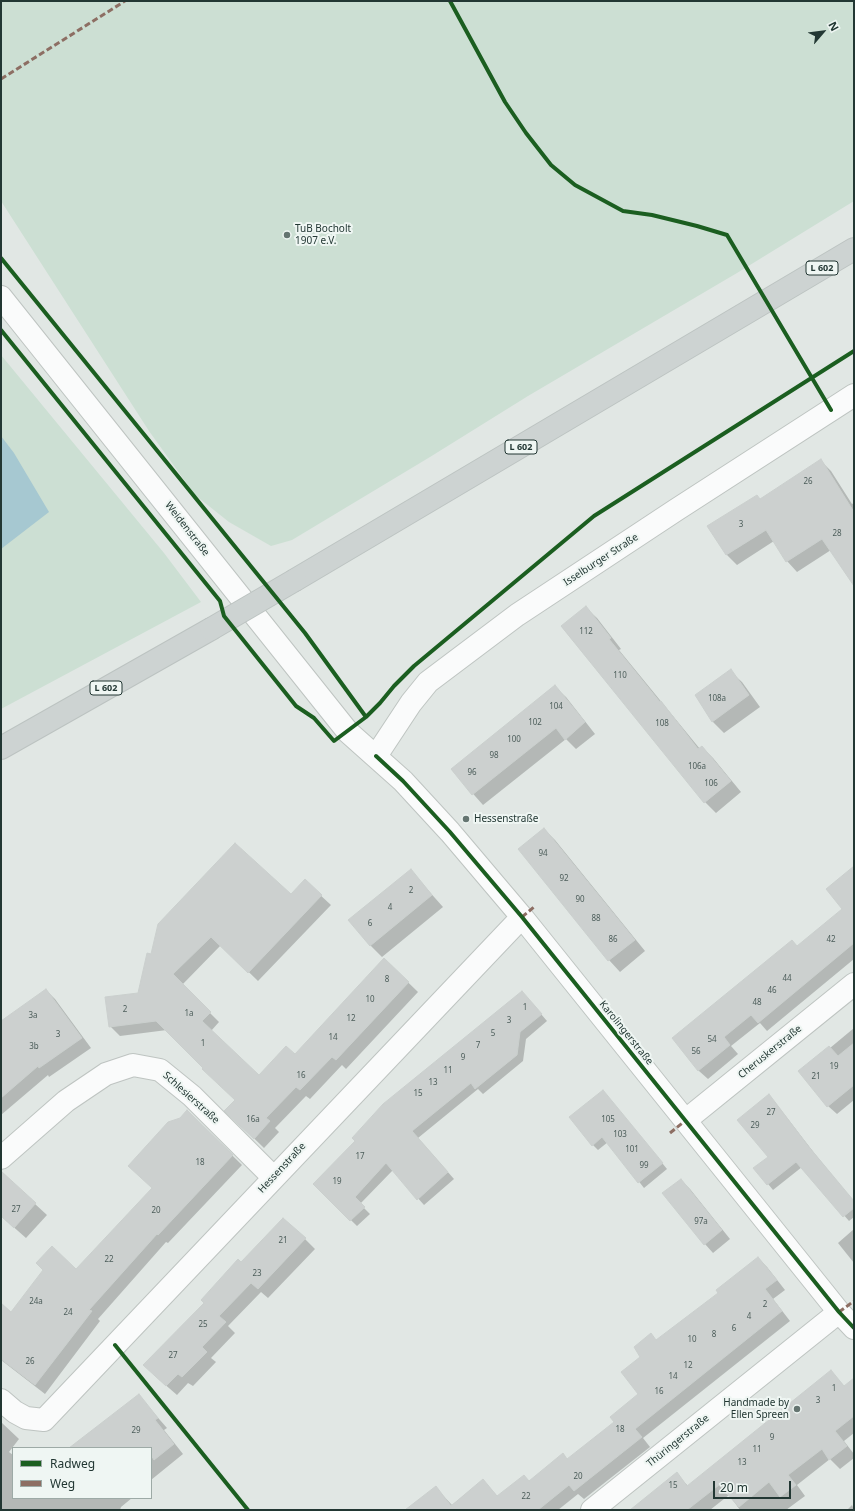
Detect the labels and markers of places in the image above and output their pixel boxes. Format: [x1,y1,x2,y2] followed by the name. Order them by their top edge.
[295,223,351,246] place label: TuB Bocholt 1907 e.V.
[282,230,292,240] marker: TuB Bocholt 1907 e.V.
[474,813,538,825] place label: Hessenstraße
[461,814,471,824] marker: Hessenstraße
[723,1397,789,1420] place label: Handmade by Ellen Spreen
[792,1404,802,1414] marker: Handmade by Ellen Spreen

